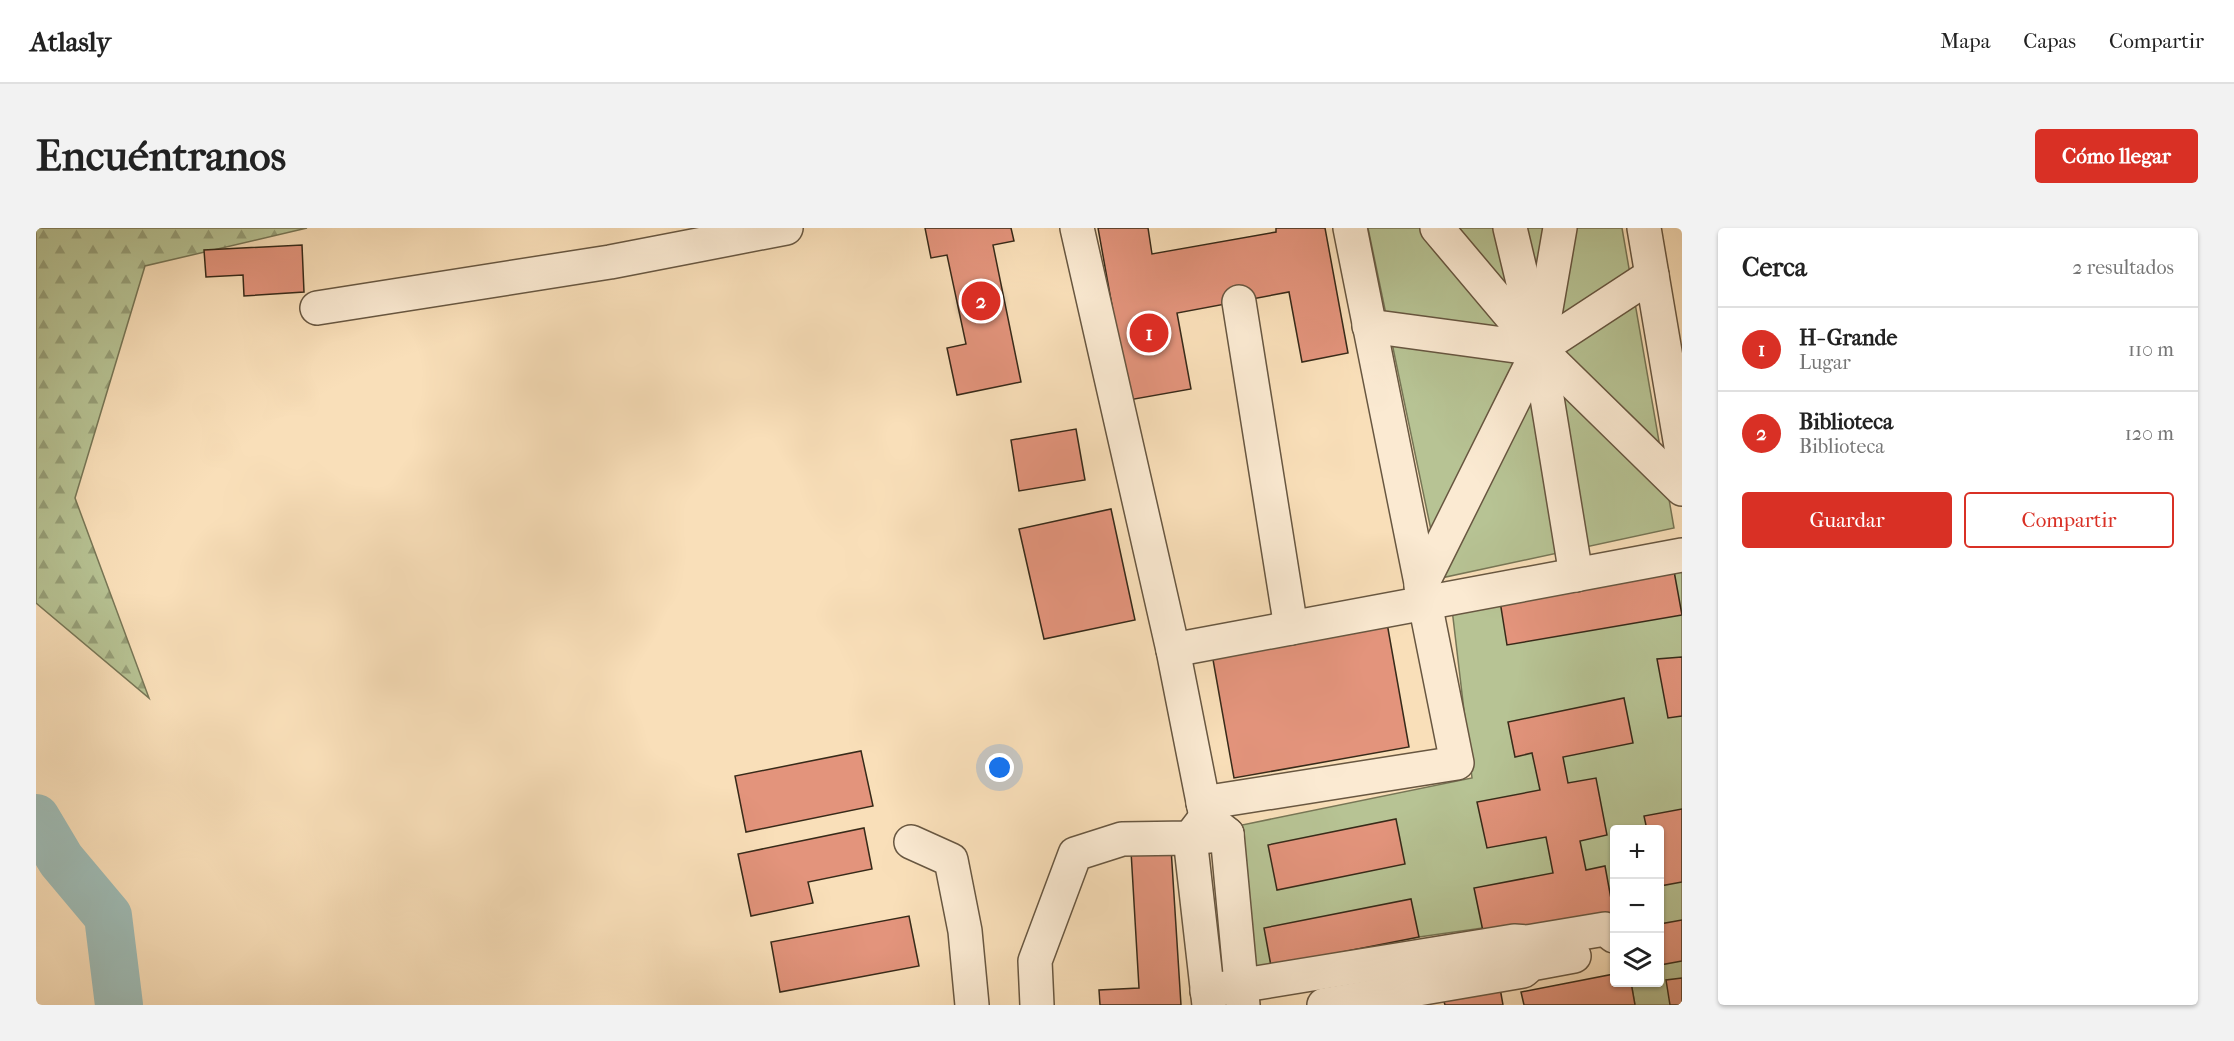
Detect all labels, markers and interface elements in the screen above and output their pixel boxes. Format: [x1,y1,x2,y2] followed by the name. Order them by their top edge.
[30,25,111,58] text: Atlasly
[1940,29,1990,53] text: Mapa
[2023,29,2076,53] text: Capas
[2109,29,2204,53] text: Compartir
[2035,129,2198,183] button: Cómo llegar
[36,132,286,181] text: Encuéntranos
[1742,252,1807,283] text: Cerca
[2072,256,2174,279] text: 2 resultados
[962,278,1000,324] pin: 2
[1130,310,1168,356] pin: 1
[1799,325,1897,351] text: H- Grande
[1758,338,1765,361] text: 1
[2128,338,2174,361] text: 110 m
[1799,351,1851,374] text: Lugar
[1799,409,1893,435] text: Biblioteca
[1756,422,1767,445] text: 2
[2125,422,2174,445] text: 120 m
[1799,435,1885,458] text: Biblioteca
[1742,492,1952,548] button: Guardar
[1964,492,2174,548] button: Compartir
[985,753,1014,782] your location
[1610,825,1664,987] map controls
[1610,825,1664,879] button: +
[1610,879,1664,933] button: −
[1610,933,1664,987] button: layers

